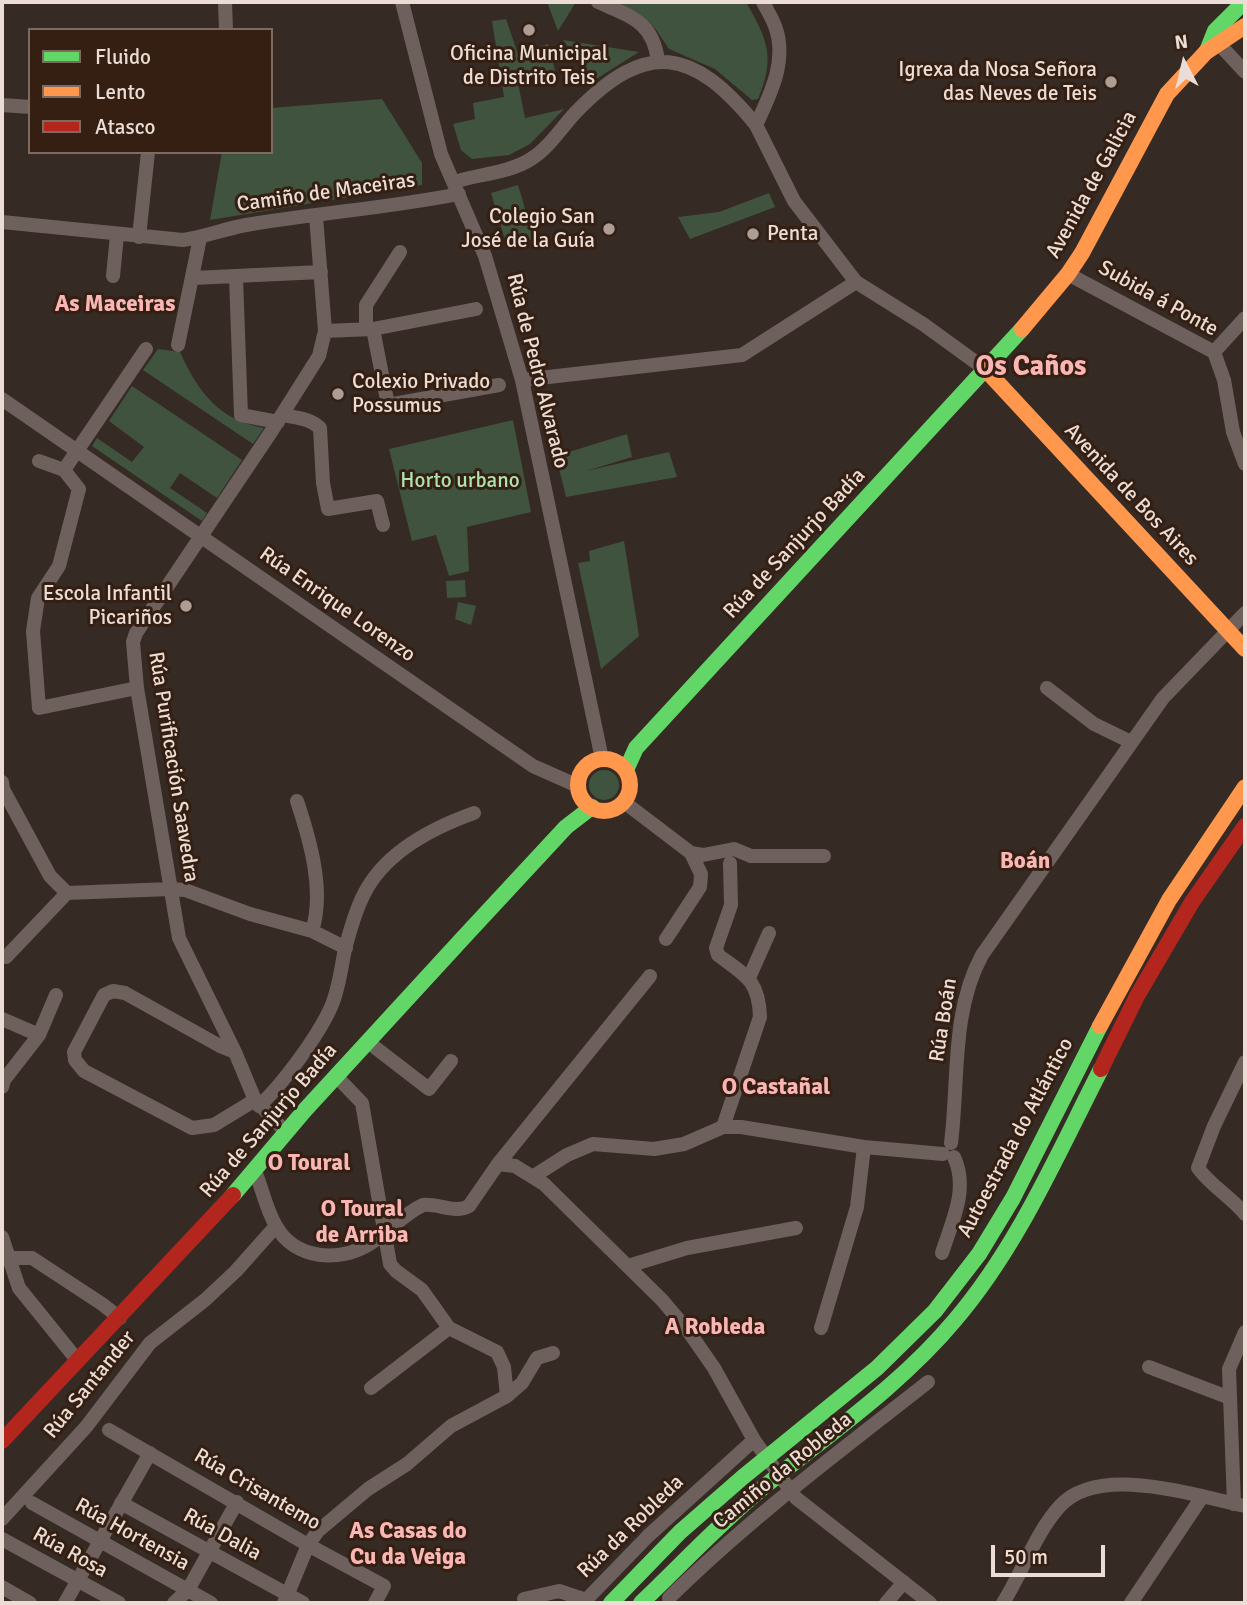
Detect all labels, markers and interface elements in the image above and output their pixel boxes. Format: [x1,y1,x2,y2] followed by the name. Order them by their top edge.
[521,22,537,38] marker: Oficina Municipal de Distrito Teis
[28,28,273,154] legend
[1149,28,1219,98] north arrow
[1173,29,1189,55] text: N
[450,41,608,91] place label: Oficina Municipal de Distrito Teis
[95,44,151,70] text: Fluido
[898,57,1097,107] place label: Igrexa da Nosa Señora das Neves de Teis
[1103,74,1119,90] marker: Igrexa da Nosa Señora das Neves de Teis
[95,79,145,105] text: Lento
[1041,107,1143,263] street label: Avenida de Galicia
[95,114,155,140] text: Atasco
[235,168,417,218] street label: Camiño de Maceiras
[461,204,595,254] place label: Colegio San José de la Guía
[601,221,617,237] marker: Colegio San José de la Guía
[767,221,818,247] place label: Penta
[745,226,761,242] marker: Penta
[1094,256,1222,342] street label: Subida á Ponte
[501,271,573,471] street label: Rúa de Pedro Alvarado
[55,291,175,319] district label: As Maceiras
[976,351,1086,385] district label: Os Caños
[352,369,490,419] place label: Colexio Privado Possumus
[330,386,346,402] marker: Colexio Privado Possumus
[1059,419,1203,571] street label: Avenida de Bos Aires
[719,464,871,624] street label: Rúa de Sanjurjo Badía
[400,468,520,494] park label: Horto urbano
[254,542,420,668] street label: Rúa Enrique Lorenzo
[43,581,172,631] place label: Escola Infantil Picariños
[178,598,194,614] marker: Escola Infantil Picariños
[142,650,204,884] street label: Rúa Purificación Saavedra
[1000,848,1050,876] district label: Boán
[925,976,963,1064] street label: Rúa Boán
[953,1034,1079,1242] street label: Autoestrada do Atlántico
[195,1039,343,1203] street label: Rúa de Sanjurjo Badía
[722,1074,830,1102] district label: O Castañal
[268,1150,350,1178] district label: O Toural
[315,1196,409,1250] district label: O Toural de Arriba
[665,1314,765,1342] district label: A Robleda
[39,1326,141,1444] street label: Rúa Santander
[708,1407,858,1535] street label: Camiño da Robleda
[189,1444,325,1536] street label: Rúa Crisantemo
[573,1470,689,1584] street label: Rúa da Robleda
[70,1493,194,1577] street label: Rúa Hortensia
[179,1503,265,1567] street label: Rúa Dalia
[349,1518,467,1572] district label: As Casas do Cu da Veiga
[28,1522,112,1584] street label: Rúa Rosa
[995,1532,1109,1576] scale bar
[1004,1544,1048,1570] text: 50 m

